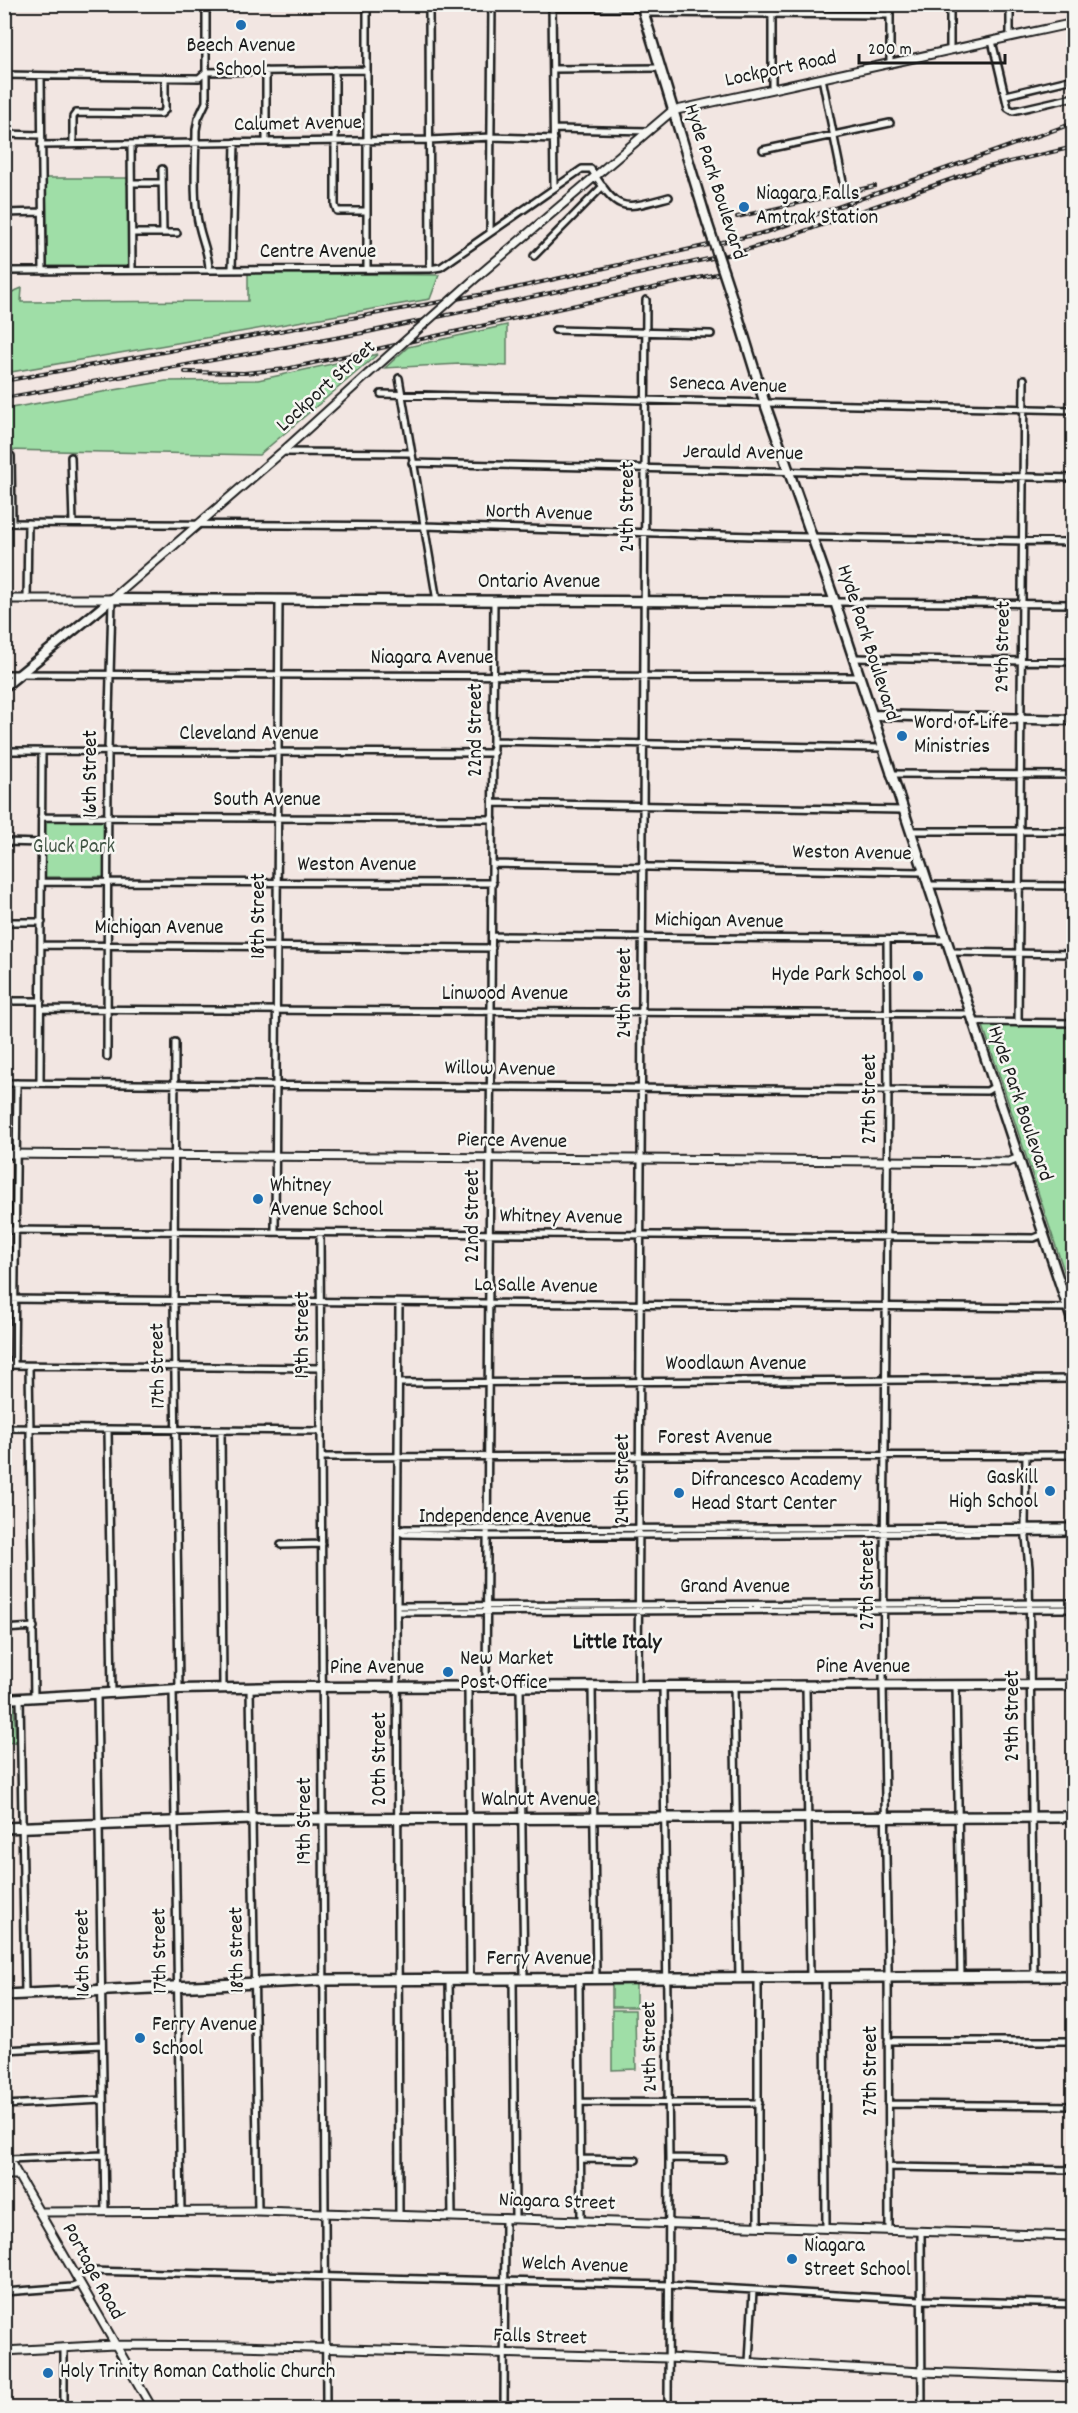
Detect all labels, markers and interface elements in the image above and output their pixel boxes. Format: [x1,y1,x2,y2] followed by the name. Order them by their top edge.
[234,18,248,32] marker: Beech Avenue School
[859,27,1004,65] scale bar
[187,32,295,86] place label: Beech Avenue School
[868,38,912,63] text: 200 m
[722,44,840,96] street label: Lockport Road
[675,100,753,264] street label: Hyde Park Boulevard
[234,109,362,141] street label: Calumet Avenue
[756,180,878,234] place label: Niagara Falls Amtrak Station
[737,200,751,214] marker: Niagara Falls Amtrak Station
[260,238,376,268] street label: Centre Avenue
[270,334,384,440] street label: Lockport Street
[669,369,787,403] street label: Seneca Avenue
[682,438,804,470] street label: Jerauld Avenue
[614,461,644,553] street label: 24th Street
[485,497,593,531] street label: North Avenue
[828,561,906,725] street label: Hyde Park Boulevard
[478,568,600,598] street label: Ontario Avenue
[988,601,1020,693] street label: 29th Street
[370,644,494,674] street label: Niagara Avenue
[462,683,492,777] street label: 22nd Street
[914,709,1008,763] place label: Word of Life Ministries
[179,720,319,750] street label: Cleveland Avenue
[895,729,909,743] marker: Word of Life Ministries
[77,730,107,818] street label: 16th Street
[213,786,321,816] street label: South Avenue
[33,833,115,863] park label: Gluck Park
[792,838,912,870] street label: Weston Avenue
[297,851,417,881] street label: Weston Avenue
[245,873,275,959] street label: 18th Street
[654,906,784,938] street label: Michigan Avenue
[94,914,224,944] street label: Michigan Avenue
[611,947,641,1039] street label: 24th Street
[771,961,906,991] place label: Hyde Park School
[911,969,925,983] marker: Hyde Park School
[442,980,568,1010] street label: Linwood Avenue
[978,1022,1060,1186] street label: Hyde Park Boulevard
[444,1054,556,1086] street label: Willow Avenue
[856,1054,886,1144] street label: 27th Street
[457,1126,567,1158] street label: Pierce Avenue
[459,1169,489,1263] street label: 22nd Street
[270,1172,383,1226] place label: Whitney Avenue School
[251,1192,265,1206] marker: Whitney Avenue School
[499,1202,623,1234] street label: Whitney Avenue
[474,1271,598,1303] street label: La Salle Avenue
[289,1291,319,1379] street label: 19th Street
[143,1323,175,1409] street label: 17th Street
[666,1350,806,1380] street label: Woodlawn Avenue
[658,1424,772,1454] street label: Forest Avenue
[609,1433,639,1525] street label: 24th Street
[949,1464,1038,1518] place label: Gaskill High School
[691,1466,862,1520] place label: Difrancesco Academy Head Start Center
[1043,1484,1057,1498] marker: Gaskill High School
[672,1486,686,1500] marker: Difrancesco Academy Head Start Center
[419,1503,591,1533] street label: Independence Avenue
[854,1540,884,1630] street label: 27th Street
[680,1573,790,1603] street label: Grand Avenue
[573,1628,662,1659] district label: Little Italy
[460,1645,554,1699] place label: New Market Post Office
[816,1653,910,1683] street label: Pine Avenue
[330,1654,424,1684] street label: Pine Avenue
[441,1665,455,1679] marker: New Market Post Office
[999,1670,1029,1762] street label: 29th Street
[366,1712,396,1806] street label: 20th Street
[291,1777,321,1865] street label: 19th Street
[481,1786,597,1816] street label: Walnut Avenue
[222,1906,254,1993] street label: 18th Street
[68,1908,100,1997] street label: 16th Street
[145,1908,177,1994] street label: 17th Street
[487,1945,591,1975] street label: Ferry Avenue
[635,2001,667,2093] street label: 24th Street
[152,2011,257,2065] place label: Ferry Avenue School
[857,2026,887,2116] street label: 27th Street
[133,2031,147,2045] marker: Ferry Avenue School
[498,2186,616,2220] street label: Niagara Street
[53,2218,131,2326] street label: Portage Road
[804,2232,911,2286] place label: Niagara Street School
[521,2249,629,2283] street label: Welch Avenue
[785,2252,799,2266] marker: Niagara Street School
[493,2321,588,2355] street label: Falls Street
[60,2358,335,2388] place label: Holy Trinity Roman Catholic Church
[41,2366,55,2380] marker: Holy Trinity Roman Catholic Church

